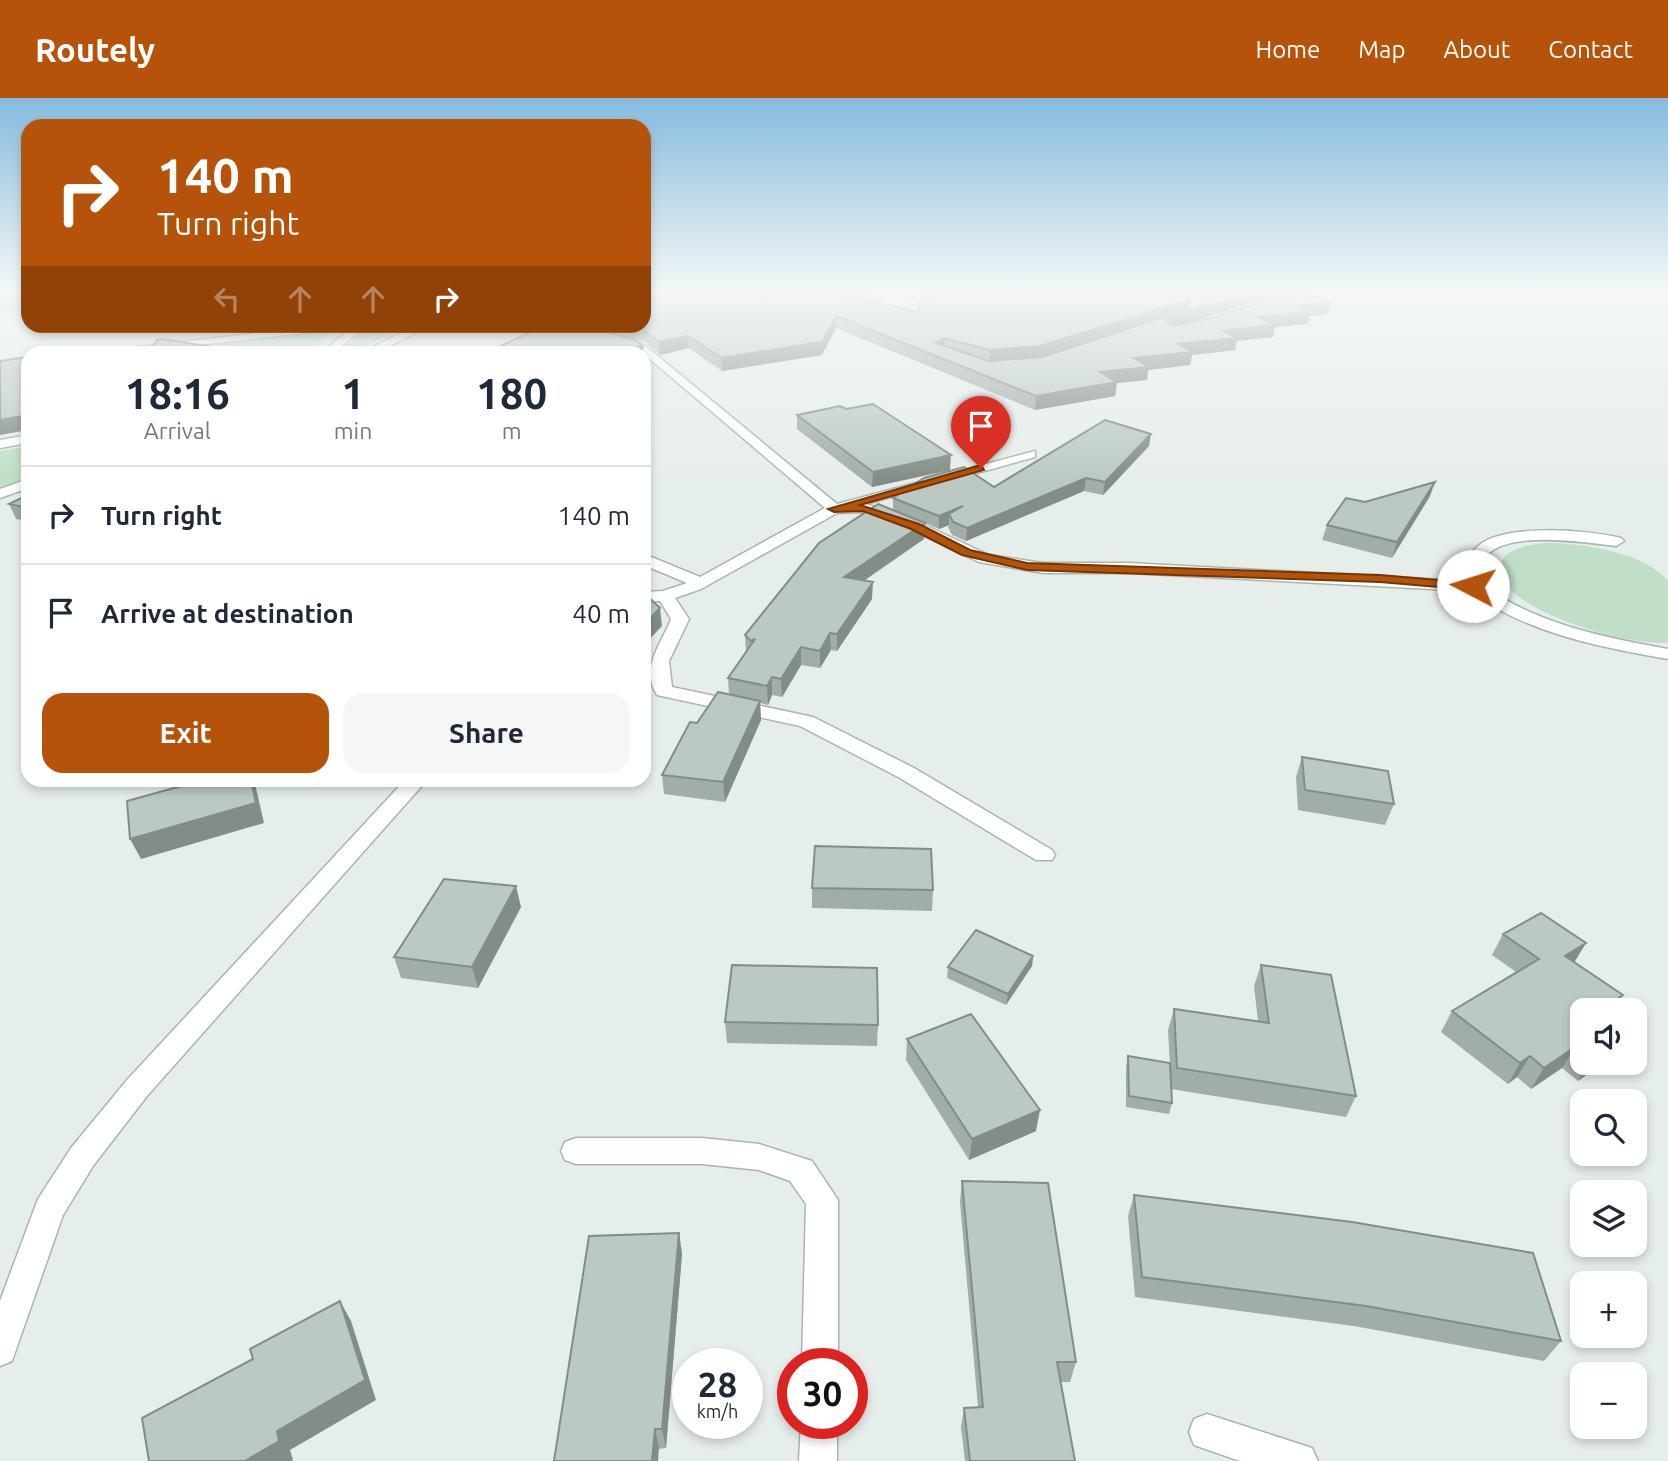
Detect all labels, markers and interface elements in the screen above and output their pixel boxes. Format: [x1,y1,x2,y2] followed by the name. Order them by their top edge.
[35,31,155,68] text: Routely
[1255,36,1320,63] text: Home
[1358,36,1405,63] text: Map
[1443,36,1510,63] text: About
[1548,36,1633,63] text: Contact
[42,147,133,238] icon: right
[157,147,294,202] text: 140 m
[157,205,299,241] text: Turn right
[208,280,246,318] icon: left
[281,280,319,318] icon: ahead
[354,280,392,318] icon: ahead
[427,280,465,318] icon: right
[125,370,230,417] text: 18:16
[341,370,365,417] text: 1
[476,370,547,417] text: 180
[951,396,1011,468] pin
[962,407,1000,445] icon: arrive
[144,418,211,443] text: Arrival
[334,418,372,443] text: min
[502,418,522,443] text: m
[42,496,80,534] icon: right
[101,501,222,530] text: Turn right
[558,501,630,530] text: 140 m
[1436,549,1510,623] position arrow
[42,594,80,632] icon: arrive
[101,599,354,628] text: Arrive at destination
[572,599,630,628] text: 40 m
[42,693,329,773] button: Exit
[343,693,630,773] button: Share
[1570,998,1647,1439] map controls
[1570,998,1647,1075] button: sound
[1570,1089,1647,1166] button: search
[1570,1180,1647,1257] button: layers
[1570,1271,1647,1348] button: +
[777,1348,868,1439] speed limit sign: 30
[1570,1362,1647,1439] button: −
[698,1364,737,1404] text: 28
[697,1401,738,1421] text: km/h

